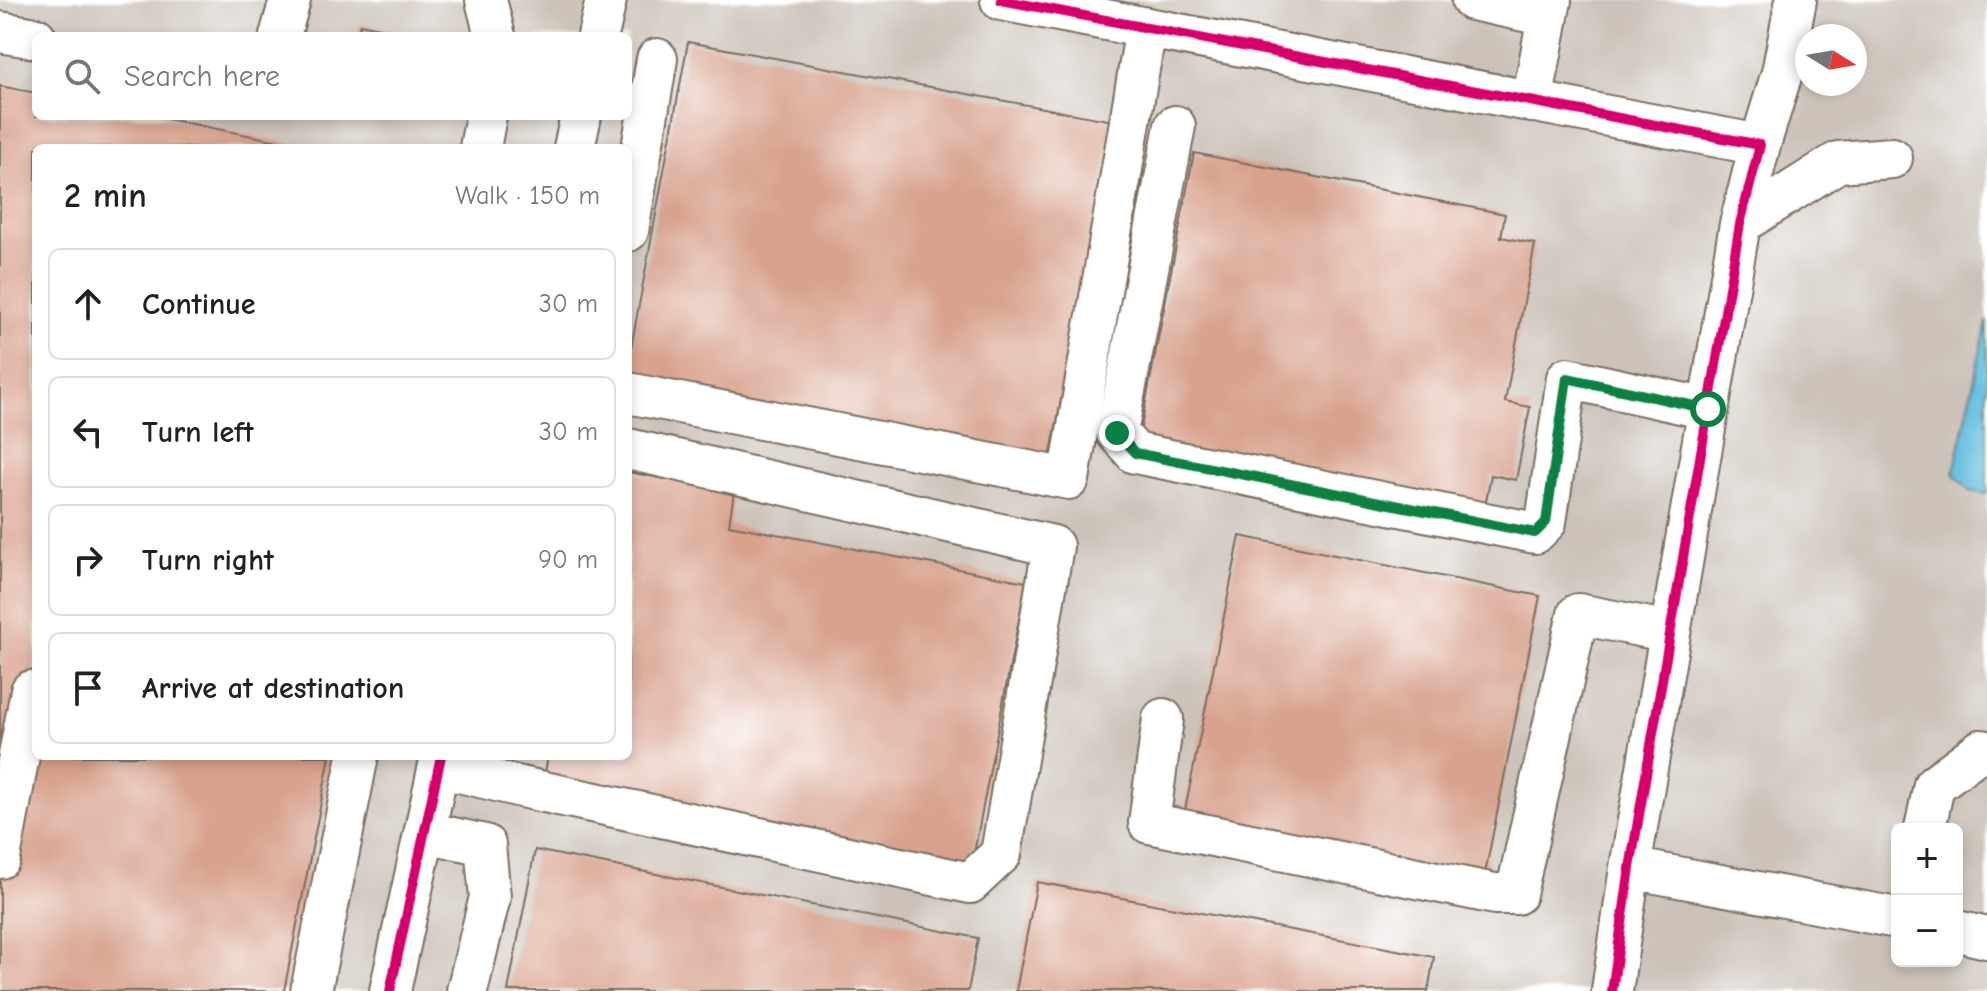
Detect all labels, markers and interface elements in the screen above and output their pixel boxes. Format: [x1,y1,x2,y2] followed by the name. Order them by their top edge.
[1795,24,1867,96] north arrow
[32,32,632,120] search box
[60,54,104,98] icon: search
[124,59,280,94] text: Search here
[64,176,147,216] text: 2 min
[455,181,600,211] text: Walk · 150 m
[66,282,110,326] icon: ahead
[142,287,256,322] text: Continue
[539,289,598,319] text: 30 m
[1690,391,1726,427] route start
[66,410,110,454] icon: left
[142,415,254,450] text: Turn left
[1099,415,1135,451] route end
[539,417,598,447] text: 30 m
[66,538,110,582] icon: right
[142,543,274,578] text: Turn right
[538,545,598,575] text: 90 m
[66,666,110,710] icon: arrive
[142,671,404,706] text: Arrive at destination
[1891,823,1963,967] map controls
[1891,823,1963,895] button: +
[1891,895,1963,967] button: −

